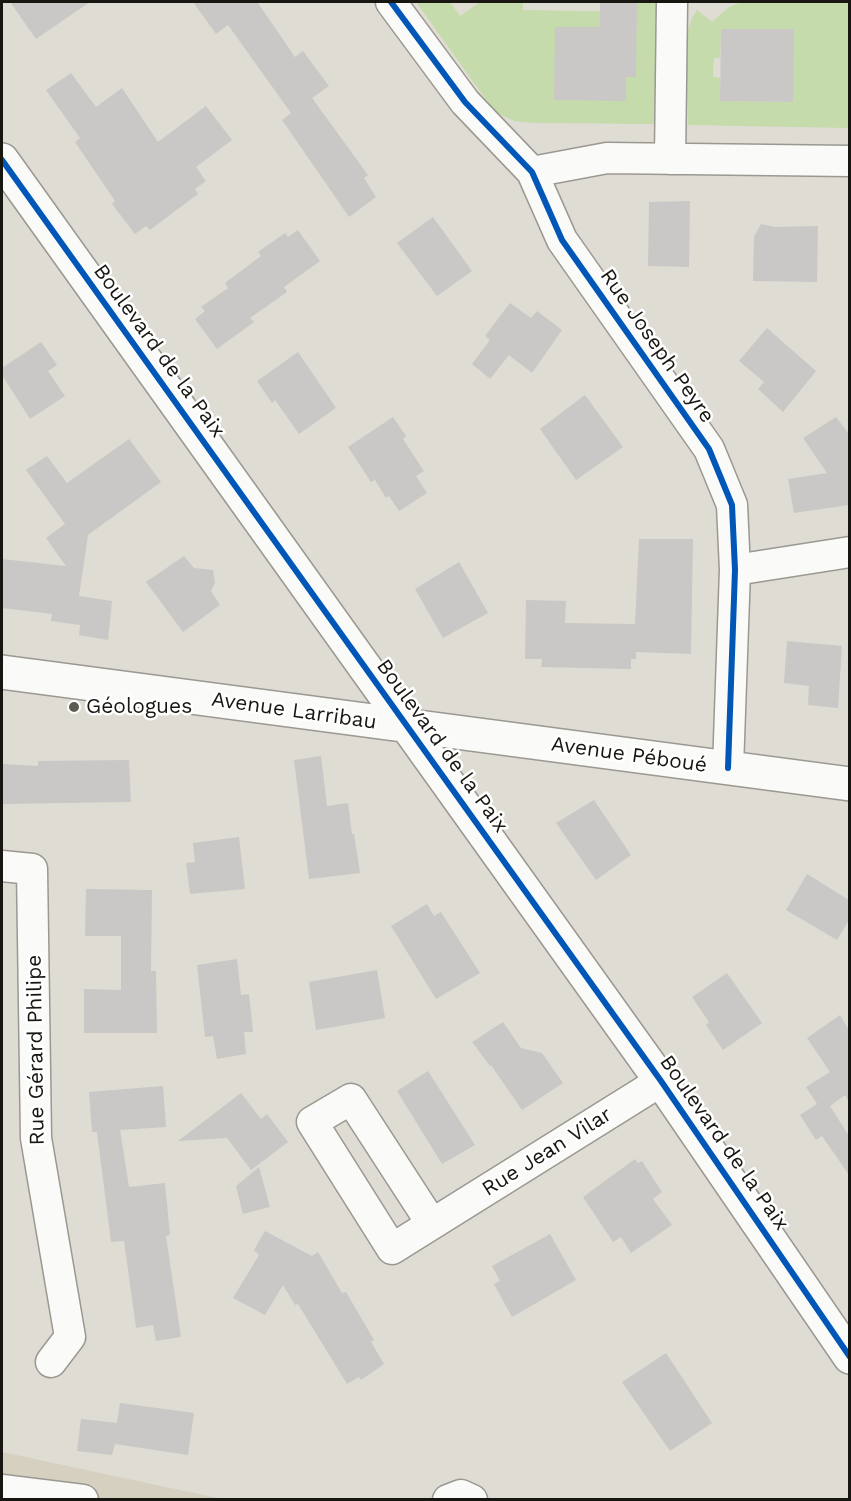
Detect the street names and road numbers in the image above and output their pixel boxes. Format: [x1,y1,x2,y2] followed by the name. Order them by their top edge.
[88,259,230,443] street label: Boulevard de la Paix
[594,264,720,428] street label: Rue Joseph Peyre
[371,654,513,838] street label: Boulevard de la Paix
[210,687,378,735] street label: Avenue Larribau
[550,732,708,778] street label: Avenue Péboué
[22,954,50,1146] street label: Rue Gérard Philipe
[654,1051,794,1235] street label: Boulevard de la Paix
[478,1102,616,1202] street label: Rue Jean Vilar

